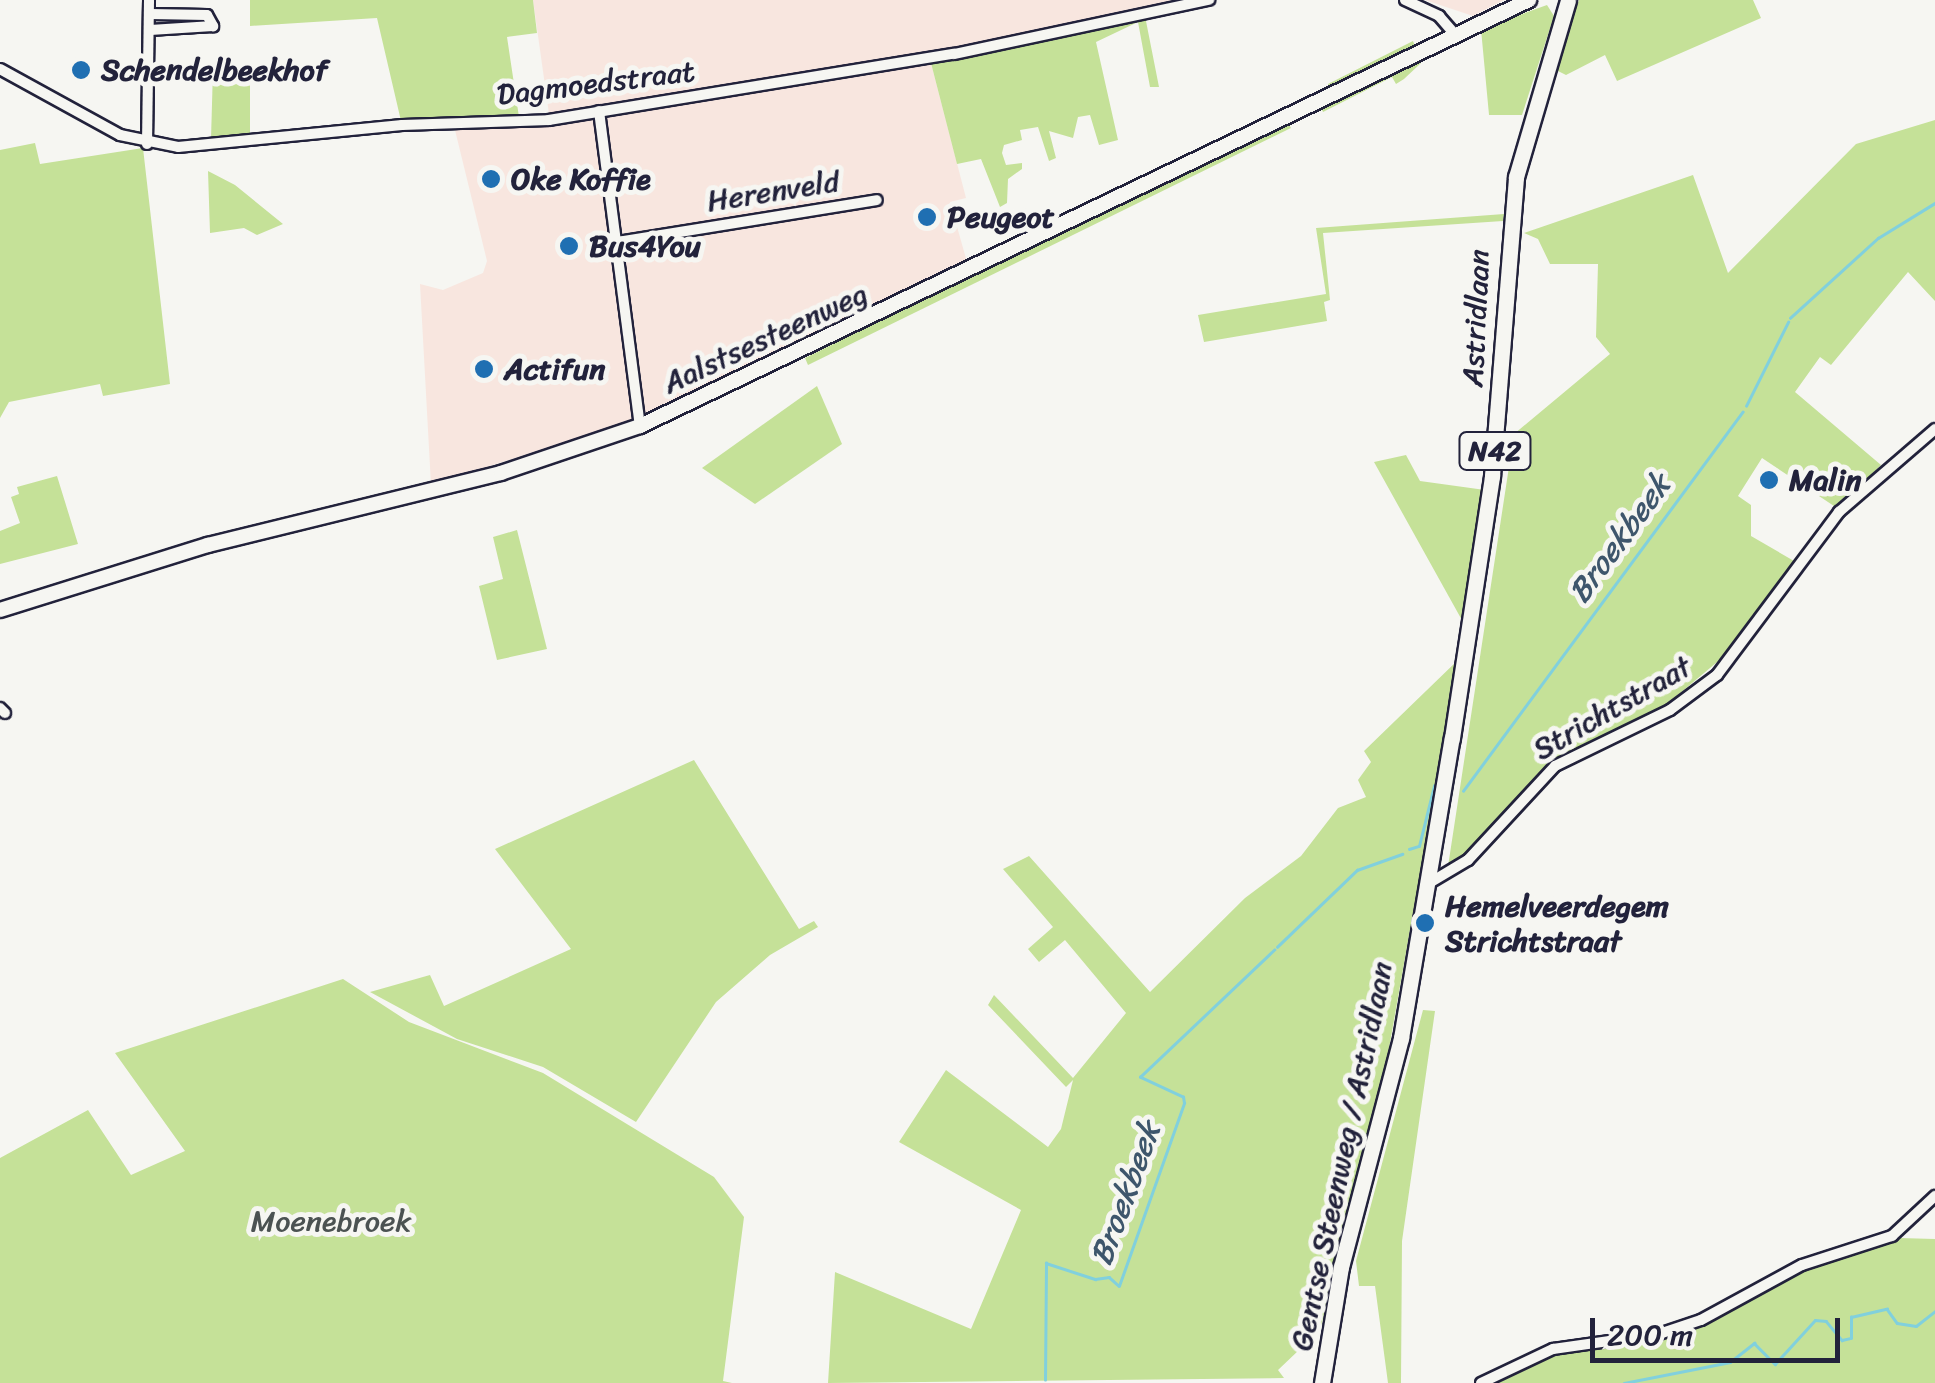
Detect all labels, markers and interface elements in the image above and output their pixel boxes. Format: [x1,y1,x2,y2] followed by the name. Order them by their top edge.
[101,52,328,88] place label: Schendelbeekhof
[495,53,697,113] street label: Dagmoedstraat
[70,59,92,81] marker: Schendelbeekhof
[511,161,653,197] place label: Oke Koffie
[704,163,842,219] street label: Herenveld
[480,168,502,190] marker: Oke Koffie
[947,199,1055,235] place label: Peugeot
[916,206,938,228] marker: Peugeot
[589,228,701,264] place label: Bus4You
[558,235,580,257] marker: Bus4You
[1454,248,1498,388] street label: Astridlaan
[657,275,873,401] street label: Aalstsesteenweg
[504,351,605,387] place label: Actifun
[473,358,495,380] marker: Actifun
[1458,428,1532,474] road number: N42
[1789,462,1862,498] place label: Malin
[1561,467,1679,611] water label: Broekbeek
[1758,469,1780,491] marker: Malin
[1527,648,1697,768] street label: Strichtstraat
[1445,888,1669,958] place label: Hemelveerdegem Strichtstraat
[1414,912,1436,934] marker: Hemelveerdegem Strichtstraat
[1283,958,1401,1354] street label: Gentse Steenweg / Astridlaan
[1082,1117,1170,1271] water label: Broekbeek
[251,1203,411,1239] park label: Moenebroek
[1595,1298,1845,1360] scale bar
[1607,1308,1693,1362] text: 200 m

